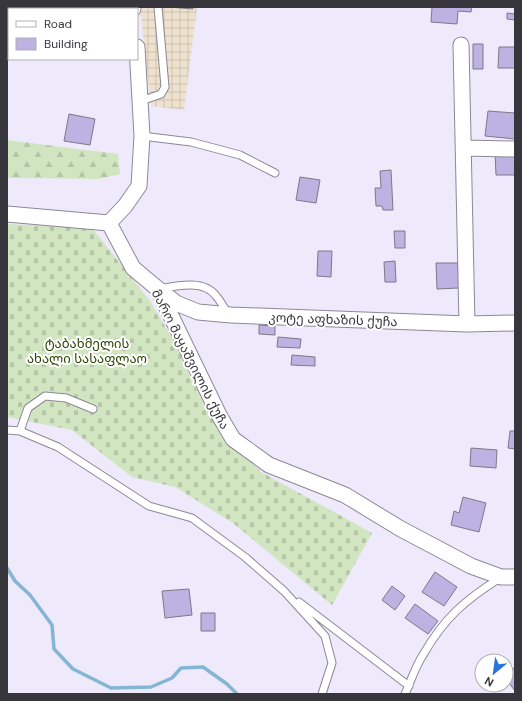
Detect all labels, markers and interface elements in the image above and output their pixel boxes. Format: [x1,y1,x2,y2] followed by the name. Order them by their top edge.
[8,8,138,60] legend
[44,16,72,32] text: Road
[44,36,88,52] text: Building
[148,286,233,432] street label: მარო მაყაშვილის ქუჩა
[268,309,398,330] street label: კოტე აფხაზის ქუჩა
[27,335,147,367] park label: ტაბახმელის ახალი სასაფლაო
[474,653,514,693] north arrow
[482,674,496,690] text: N

